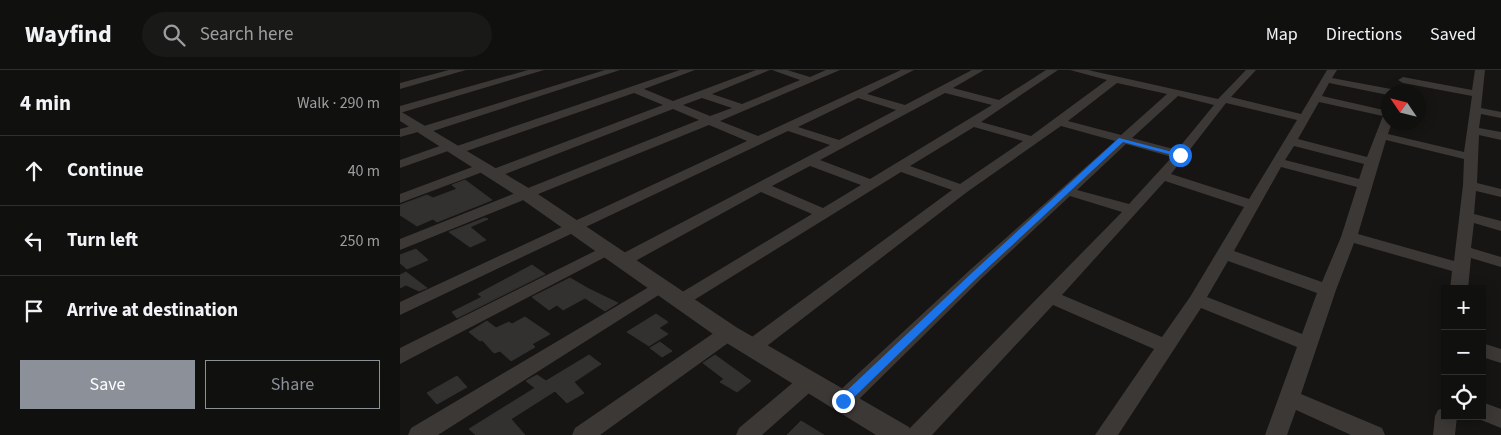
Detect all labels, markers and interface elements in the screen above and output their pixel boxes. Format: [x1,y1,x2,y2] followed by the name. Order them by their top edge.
[142,12,492,57] search box
[25,17,112,52] text: Wayfind
[160,21,188,49] icon: search
[200,21,293,48] text: Search here
[1266,22,1298,47] text: Map
[1326,22,1402,47] text: Directions
[1430,22,1476,47] text: Saved
[1381,85,1426,130] north arrow
[20,88,71,118] text: 4 min
[297,92,380,114] text: Walk · 290 m
[1169,144,1192,167] route start
[20,157,48,185] icon: ahead
[67,157,144,184] text: Continue
[348,160,380,182] text: 40 m
[20,227,48,255] icon: left
[67,227,138,254] text: Turn left
[340,230,380,252] text: 250 m
[1441,285,1486,420] map controls
[1441,285,1486,330] button: +
[20,297,48,325] icon: arrive
[67,297,238,324] text: Arrive at destination
[1441,330,1486,375] button: −
[20,360,195,409] button: Save
[205,360,380,409] button: Share
[1441,375,1486,420] button: locate
[832,390,855,413] route end

